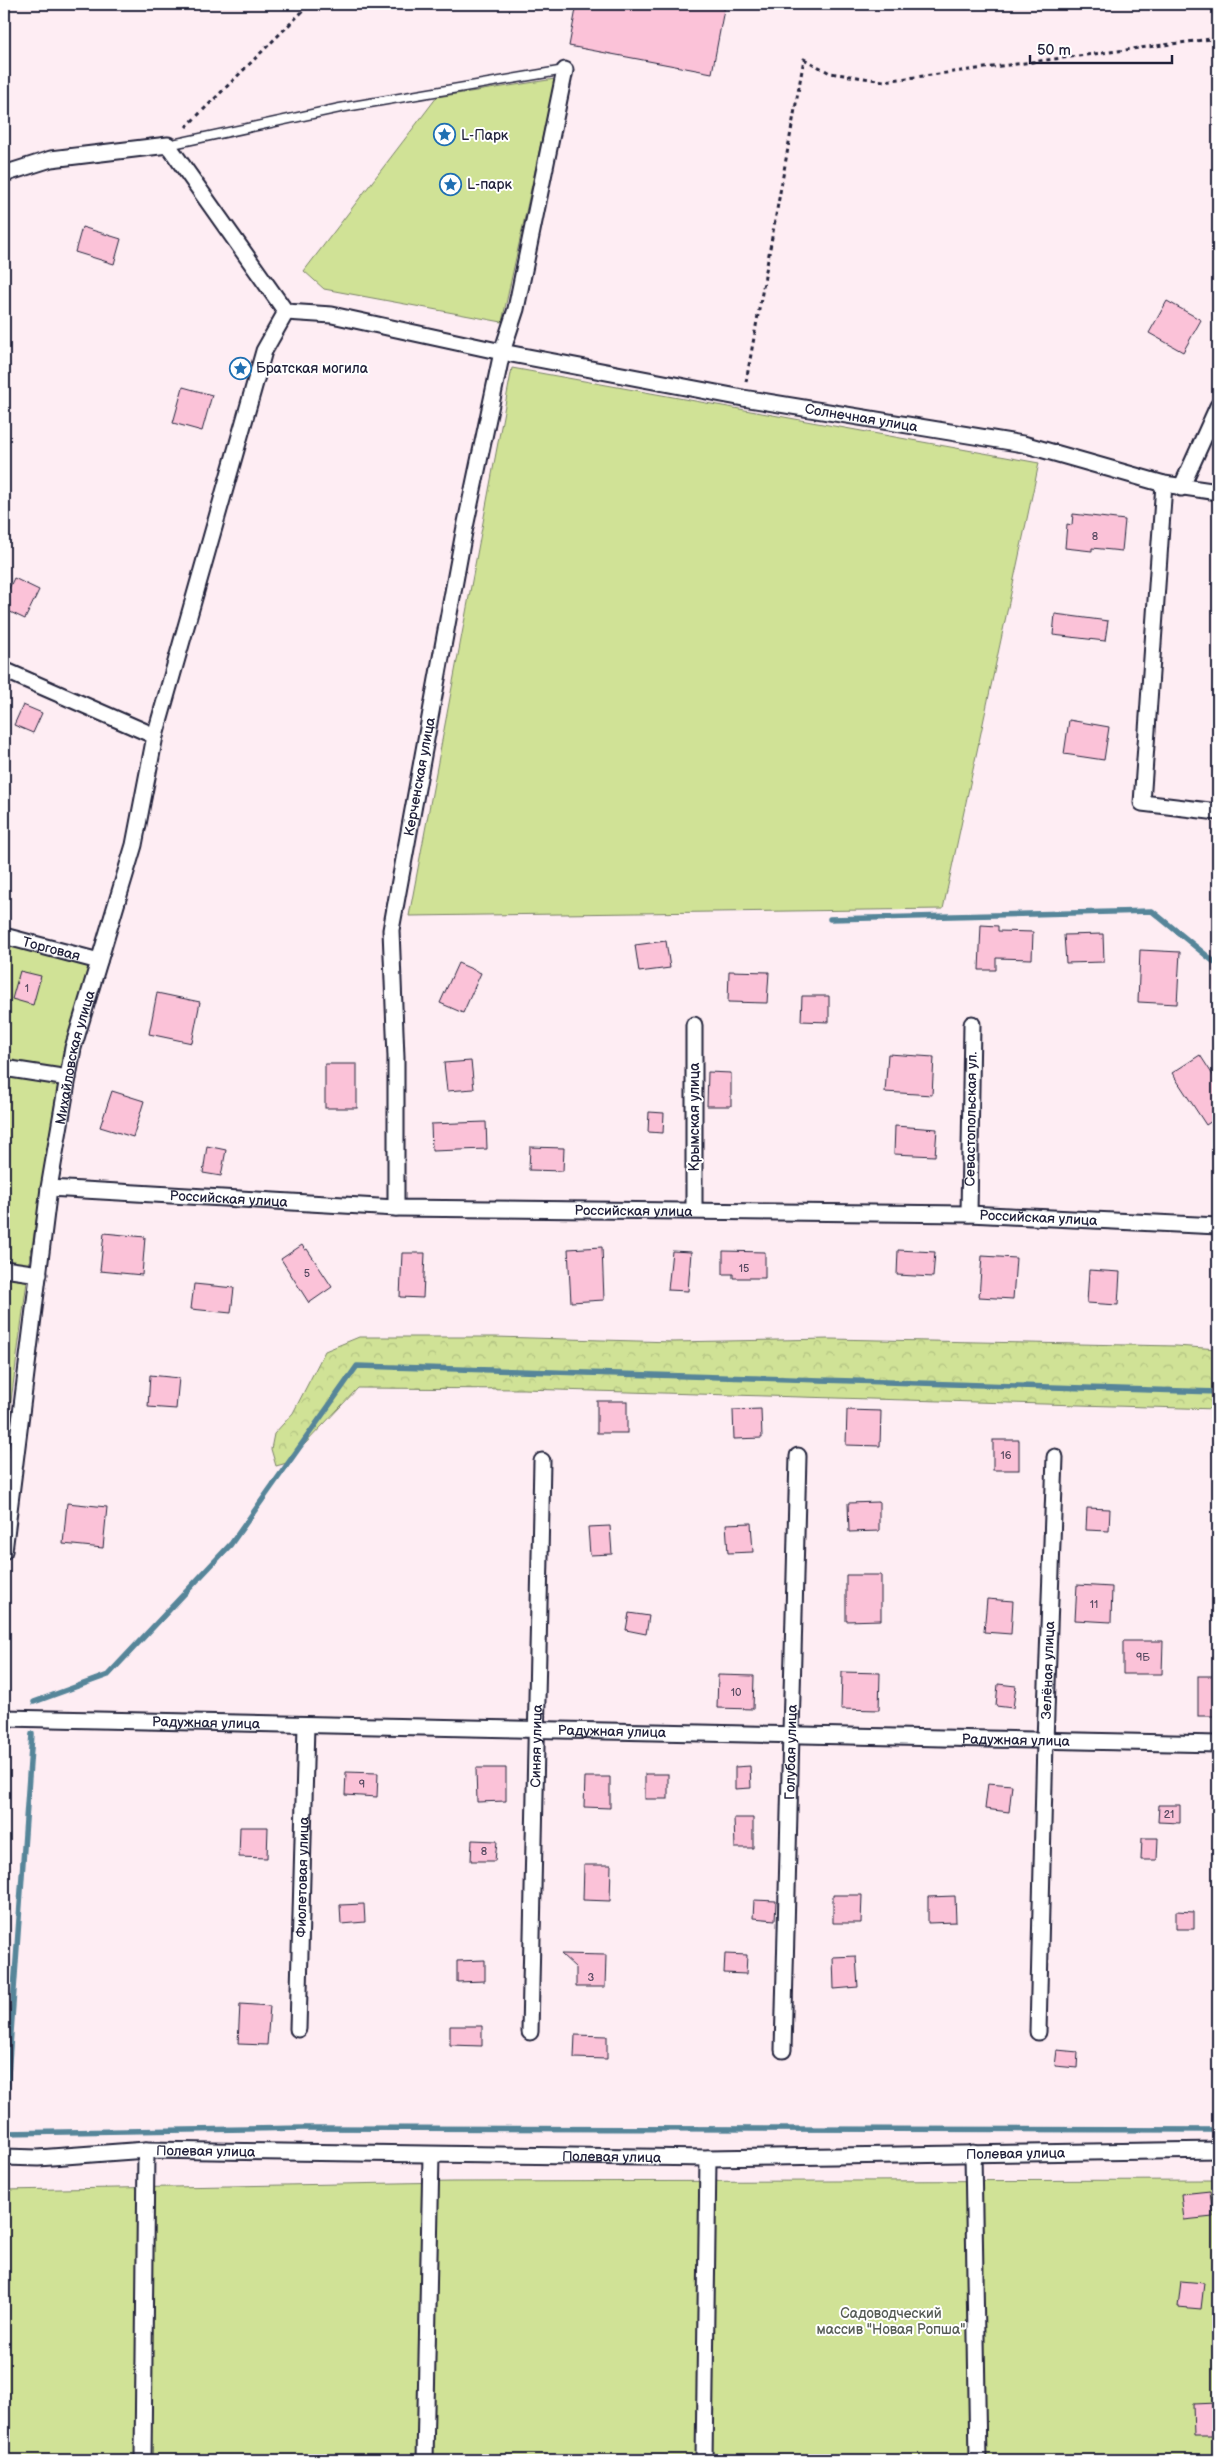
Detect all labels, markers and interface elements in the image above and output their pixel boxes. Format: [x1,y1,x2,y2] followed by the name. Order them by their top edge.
[1030,32,1172,64] scale bar
[1037,41,1071,60] text: 50 m
[433,123,457,147] place icon: L-Парк
[461,127,509,144] place label: L-Парк
[439,172,463,196] place icon: L-парк
[467,176,512,193] place label: L-парк
[228,356,252,380] place icon: Братская могила
[256,360,369,377] place label: Братская могила
[804,400,920,436] street label: Солнечная улица
[1092,530,1098,543] house number: 8
[400,715,439,838] street label: Керченская улица
[20,933,82,965] street label: Торговая
[25,982,29,995] house number: 1
[52,988,99,1126] street label: Михайловская улица
[961,1051,981,1186] street label: Севастопольская ул.
[686,1062,703,1171] street label: Крымская улица
[169,1187,289,1211] street label: Российская улица
[574,1202,693,1220] street label: Российская улица
[979,1206,1099,1229] street label: Российская улица
[739,1262,749,1275] house number: 15
[304,1267,310,1280] house number: 5
[1001,1449,1012,1462] house number: 16
[1090,1598,1098,1611] house number: 11
[1038,1620,1058,1720] street label: Зелёная улица
[1136,1651,1150,1664] house number: 9Б
[731,1686,742,1699] house number: 10
[781,1703,801,1800] street label: Голубая улица
[527,1704,546,1788] street label: Синяя улица
[152,1713,261,1732] street label: Радужная улица
[557,1722,667,1741] street label: Радужная улица
[961,1731,1071,1750] street label: Радужная улица
[359,1778,365,1791] house number: 9
[1164,1808,1174,1821] house number: 21
[292,1816,313,1938] street label: Фиолетовая улица
[481,1845,487,1858] house number: 8
[588,1971,595,1984] house number: 3
[156,2142,256,2161] street label: Полевая улица
[966,2144,1066,2163] street label: Полевая улица
[562,2148,662,2166] street label: Полевая улица
[817,2305,965,2338] park label: Садоводческий массив "Новая Ропша"

